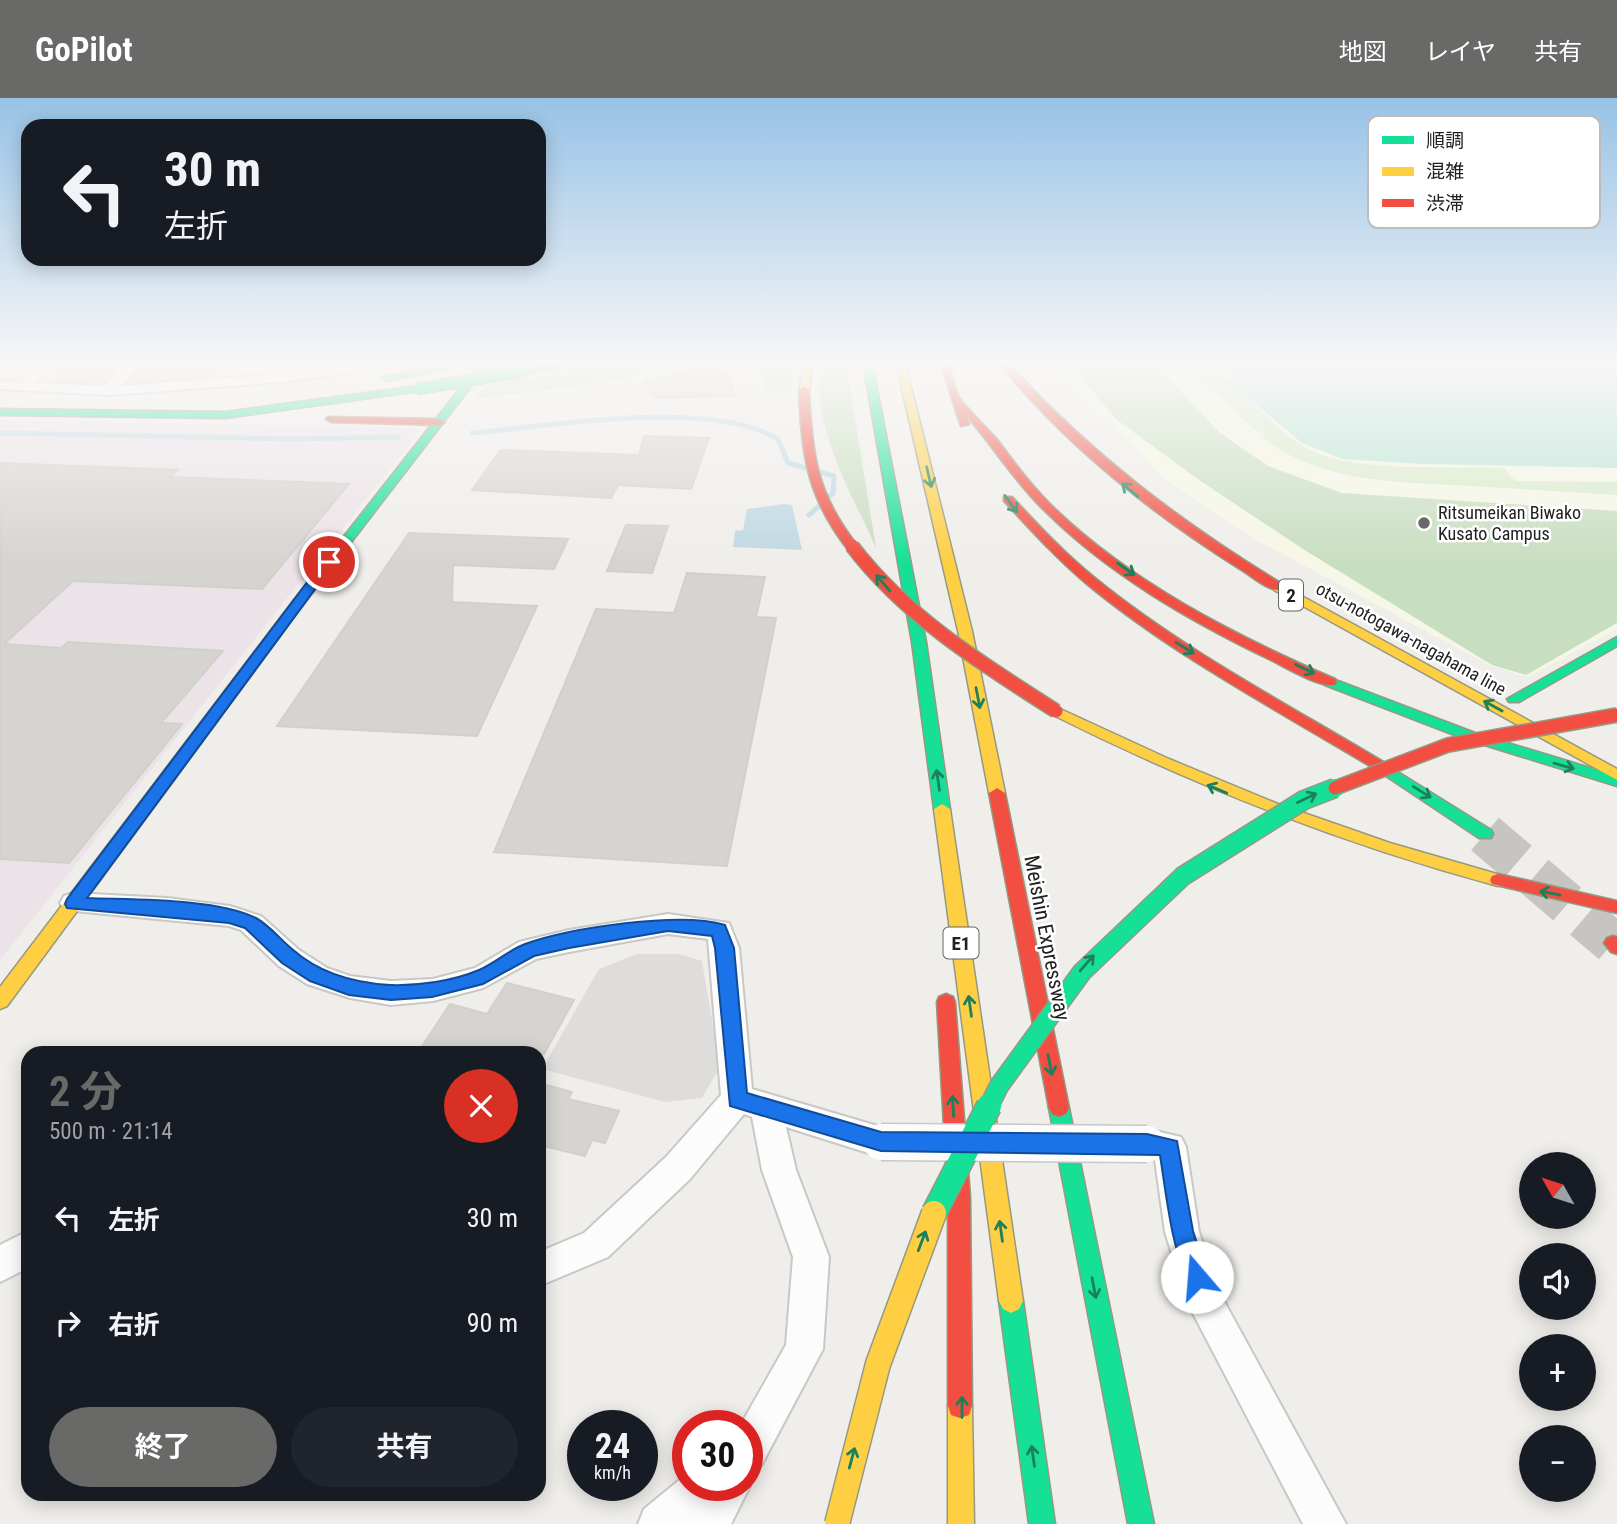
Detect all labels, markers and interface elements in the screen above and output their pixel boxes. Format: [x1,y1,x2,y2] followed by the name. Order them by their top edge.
[35,30,133,69] text: GoPilot
[1339,38,1387,66] text: 地図
[1425,38,1496,66] text: レイヤ
[1534,38,1582,66] text: 共有
[1368,116,1600,228] legend
[1426,129,1464,152] text: 順調
[164,141,261,198] text: 30 m
[49,147,140,238] icon: left
[1426,160,1464,183] text: 混雑
[1426,192,1464,215] text: 渋滞
[164,207,228,245] text: 左折
[923,465,936,488] one-way arrow
[1121,482,1139,498] one-way arrow
[1004,494,1019,513] one-way arrow
[1438,502,1581,544] place label: Ritsumeikan Biwako Kusato Campus
[1416,515,1432,531] marker: Ritsumeikan Biwako Kusato Campus
[299,532,359,592] pin
[310,543,348,581] icon: arrive
[1116,562,1135,576] one-way arrow
[875,575,891,593] one-way arrow
[1313,578,1510,700] street label: otsu-notogawa-nagahama line
[1279,580,1303,610] road number: 2
[1175,642,1195,656] one-way arrow
[1294,663,1315,676] one-way arrow
[972,686,985,709] one-way arrow
[1484,699,1504,713] one-way arrow
[1552,760,1574,773] one-way arrow
[932,770,945,792] one-way arrow
[1206,782,1228,795] one-way arrow
[1411,785,1431,799] one-way arrow
[1296,791,1317,804] one-way arrow
[1019,853,1075,1023] street label: Meishin Expressway
[1539,886,1562,900] one-way arrow
[944,928,978,958] road number: E1
[1079,954,1095,972] one-way arrow
[963,995,976,1018] one-way arrow
[1044,1053,1058,1076] one-way arrow
[49,1067,122,1116] text: 2 分
[444,1069,518,1143] button: close
[946,1095,959,1118] one-way arrow
[49,1118,173,1145] text: 500 m · 21:14
[1519,1152,1596,1228] north arrow
[1519,1152,1596,1502] map controls
[49,1199,87,1237] icon: left
[467,1203,518,1233] text: 30 m
[108,1205,160,1235] text: 左折
[994,1220,1007,1243] one-way arrow
[916,1231,929,1252] one-way arrow
[1160,1240,1234,1314] position arrow
[1519,1243,1596,1320] button: sound
[1088,1276,1102,1299] one-way arrow
[49,1304,87,1342] icon: right
[467,1308,518,1338] text: 90 m
[108,1310,160,1340] text: 右折
[1519,1334,1596,1411] button: +
[955,1396,969,1419] one-way arrow
[49,1407,277,1487] button: 終了
[291,1407,518,1487] button: 共有
[672,1410,763,1501] speed limit sign: 30
[1519,1425,1596,1502] button: −
[595,1426,630,1467] text: 24
[1026,1446,1039,1468] one-way arrow
[847,1447,860,1469] one-way arrow
[594,1462,631,1483] text: km/h

